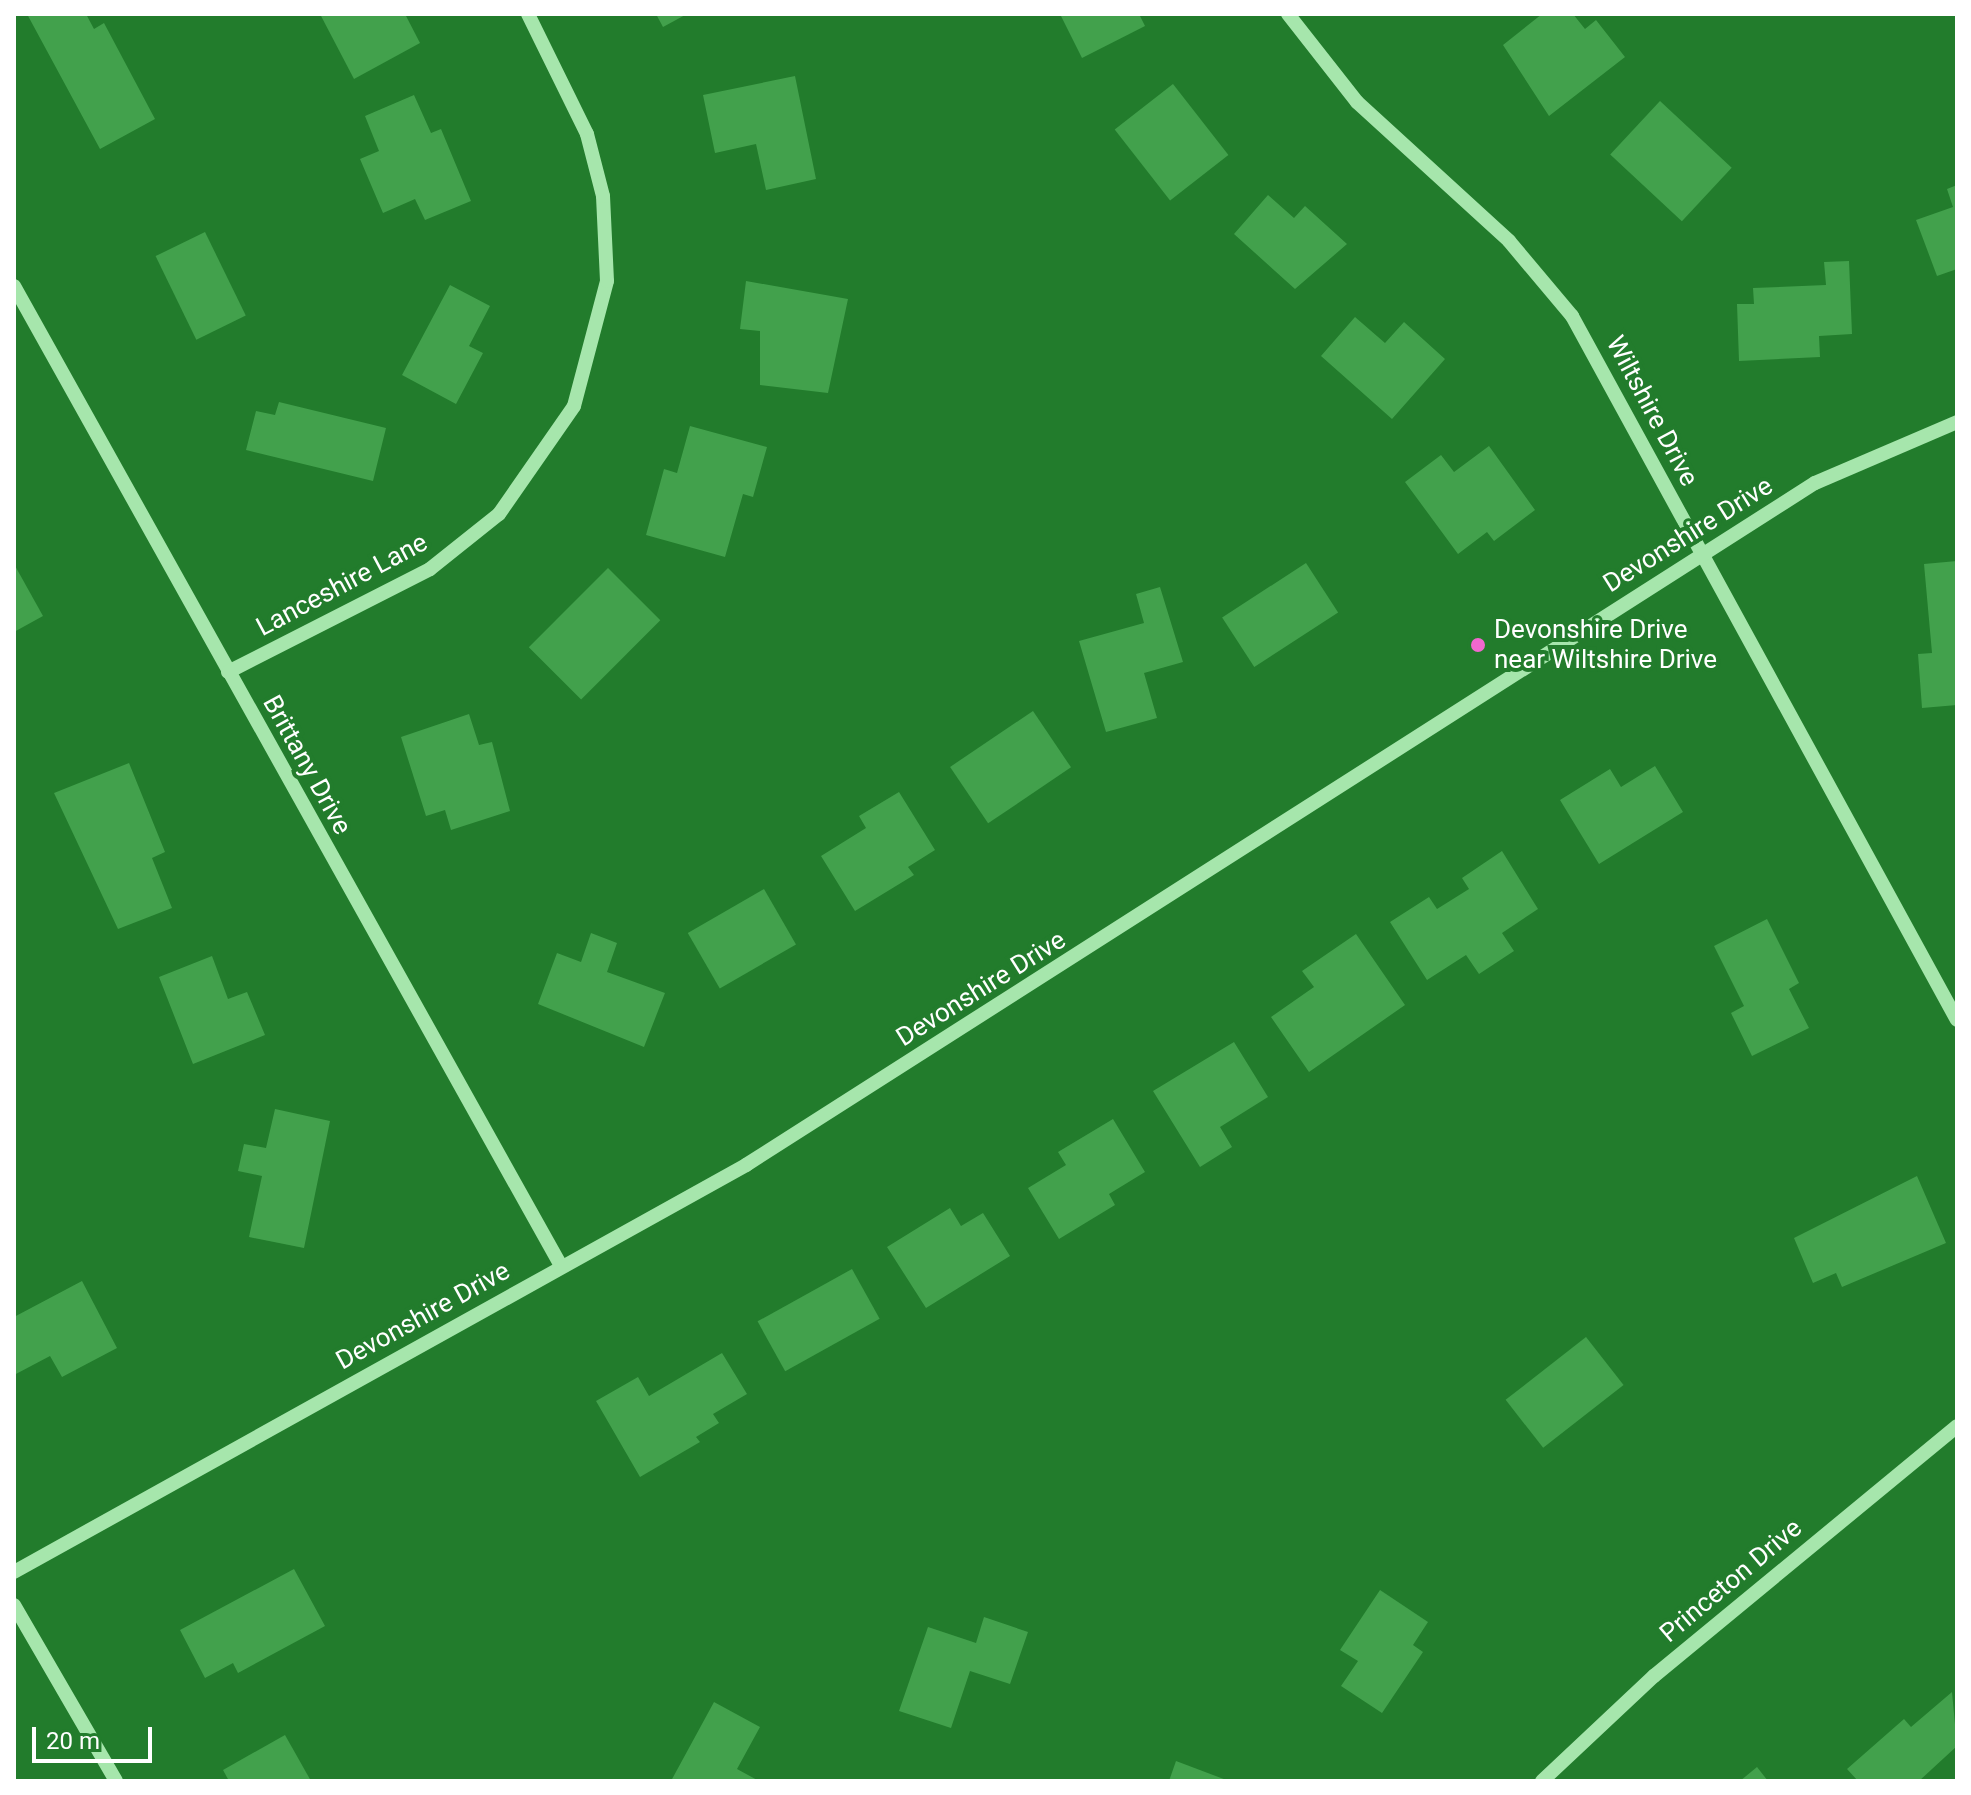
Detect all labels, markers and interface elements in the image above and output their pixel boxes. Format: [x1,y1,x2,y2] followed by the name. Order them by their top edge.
[1599,331,1705,491] street label: Wiltshire Drive
[1598,470,1778,600] street label: Devonshire Drive
[251,527,433,643] street label: Lanceshire Lane
[1494,614,1717,676] place label: Devonshire Drive near Wiltshire Drive
[1469,636,1487,654] marker: Devonshire Drive near Wiltshire Drive
[256,690,358,840] street label: Brittany Drive
[891,924,1071,1054] street label: Devonshire Drive
[331,1255,515,1377] street label: Devonshire Drive
[1654,1513,1808,1649] street label: Princeton Drive
[36,1711,156,1761] scale bar
[46,1727,100,1755] text: 20 m

